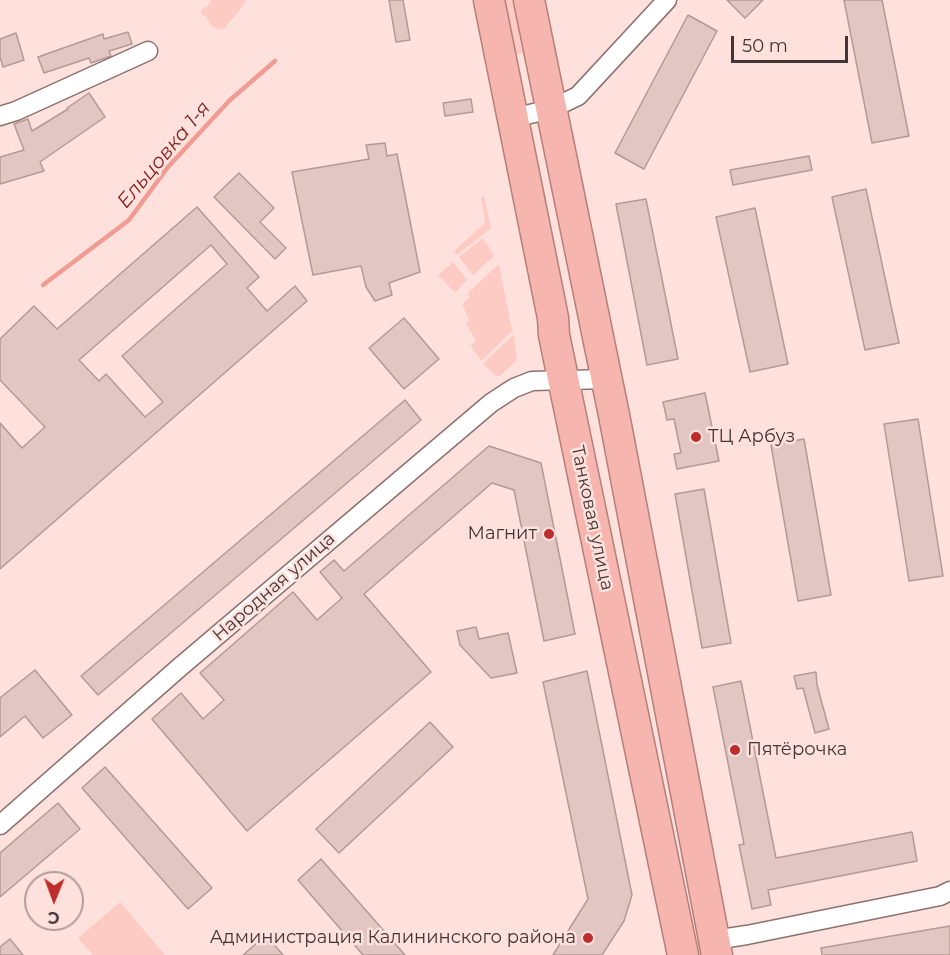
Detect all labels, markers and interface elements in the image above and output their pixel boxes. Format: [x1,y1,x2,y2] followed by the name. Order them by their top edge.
[734,24,851,62] scale bar
[742,35,788,57] text: 50 m
[112,97,216,213] water label: Ельцовка 1-я
[708,426,795,448] place label: ТЦ Арбуз
[689,430,703,444] marker: ТЦ Арбуз
[566,444,618,592] street label: Танковая улица
[468,523,537,545] place label: Магнит
[542,527,556,541] marker: Магнит
[208,528,340,646] street label: Народная улица
[747,739,847,761] place label: Пятёрочка
[728,743,742,757] marker: Пятёрочка
[24,871,84,931] north arrow
[48,908,60,927] text: С
[210,927,576,949] place label: Администрация Калининского района
[581,931,595,945] marker: Администрация Калининского района

